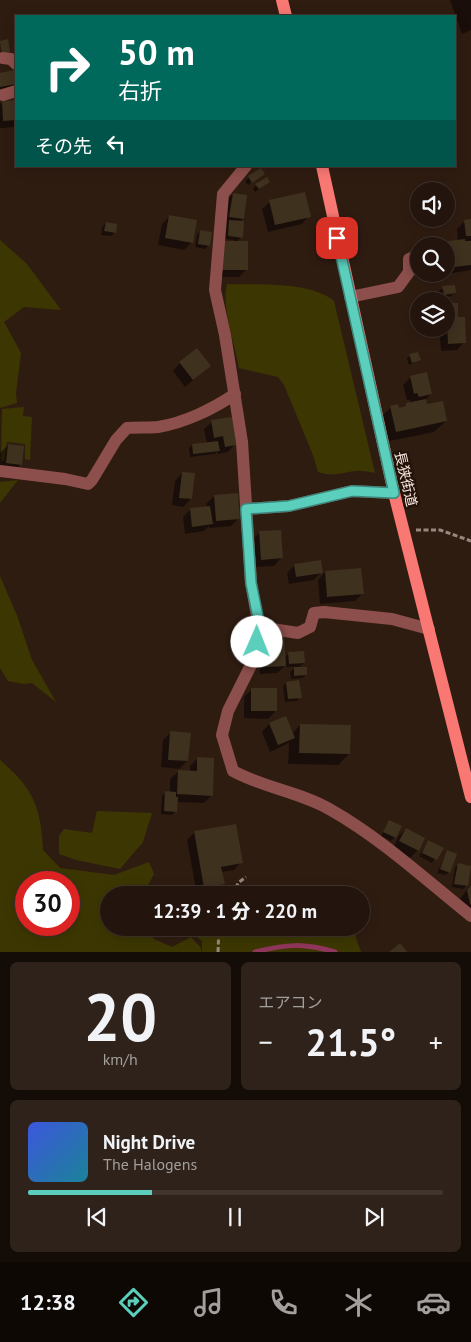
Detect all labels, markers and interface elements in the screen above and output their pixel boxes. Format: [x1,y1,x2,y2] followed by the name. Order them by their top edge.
[118,29,195,75] text: 50 m
[35,35,100,100] icon: right
[118,77,162,105] text: 右折
[102,130,130,158] icon: left
[35,134,92,158] text: その先
[410,182,455,337] map controls
[410,182,455,227] button: sound
[316,217,358,259] pin
[323,224,351,252] icon: arrive
[410,237,455,282] button: search
[410,292,455,337] button: layers
[391,450,421,508] street label: 長狭街道
[230,615,282,667] position arrow
[15,871,80,936] speed limit sign: 30
[153,899,317,923] text: 12:39 · 1 分 · 220 m
[83,974,157,1058] text: 20
[259,992,323,1012] text: エアコン
[305,1017,396,1066] text: 21.5°
[259,1023,273,1060] text: −
[429,1023,443,1060] text: +
[103,1049,138,1069] text: km/h
[103,1130,195,1154] text: Night Drive
[103,1154,197,1174] text: The Halogens
[83,1203,111,1231] icon: previous
[221,1203,249,1231] icon: pause
[360,1203,388,1231] icon: next
[116,1285,151,1320] icon: directions
[191,1285,226,1320] icon: music
[266,1285,301,1320] icon: phone
[341,1285,376,1320] icon: climate
[416,1285,451,1320] icon: car
[20,1288,76,1316] text: 12:38

